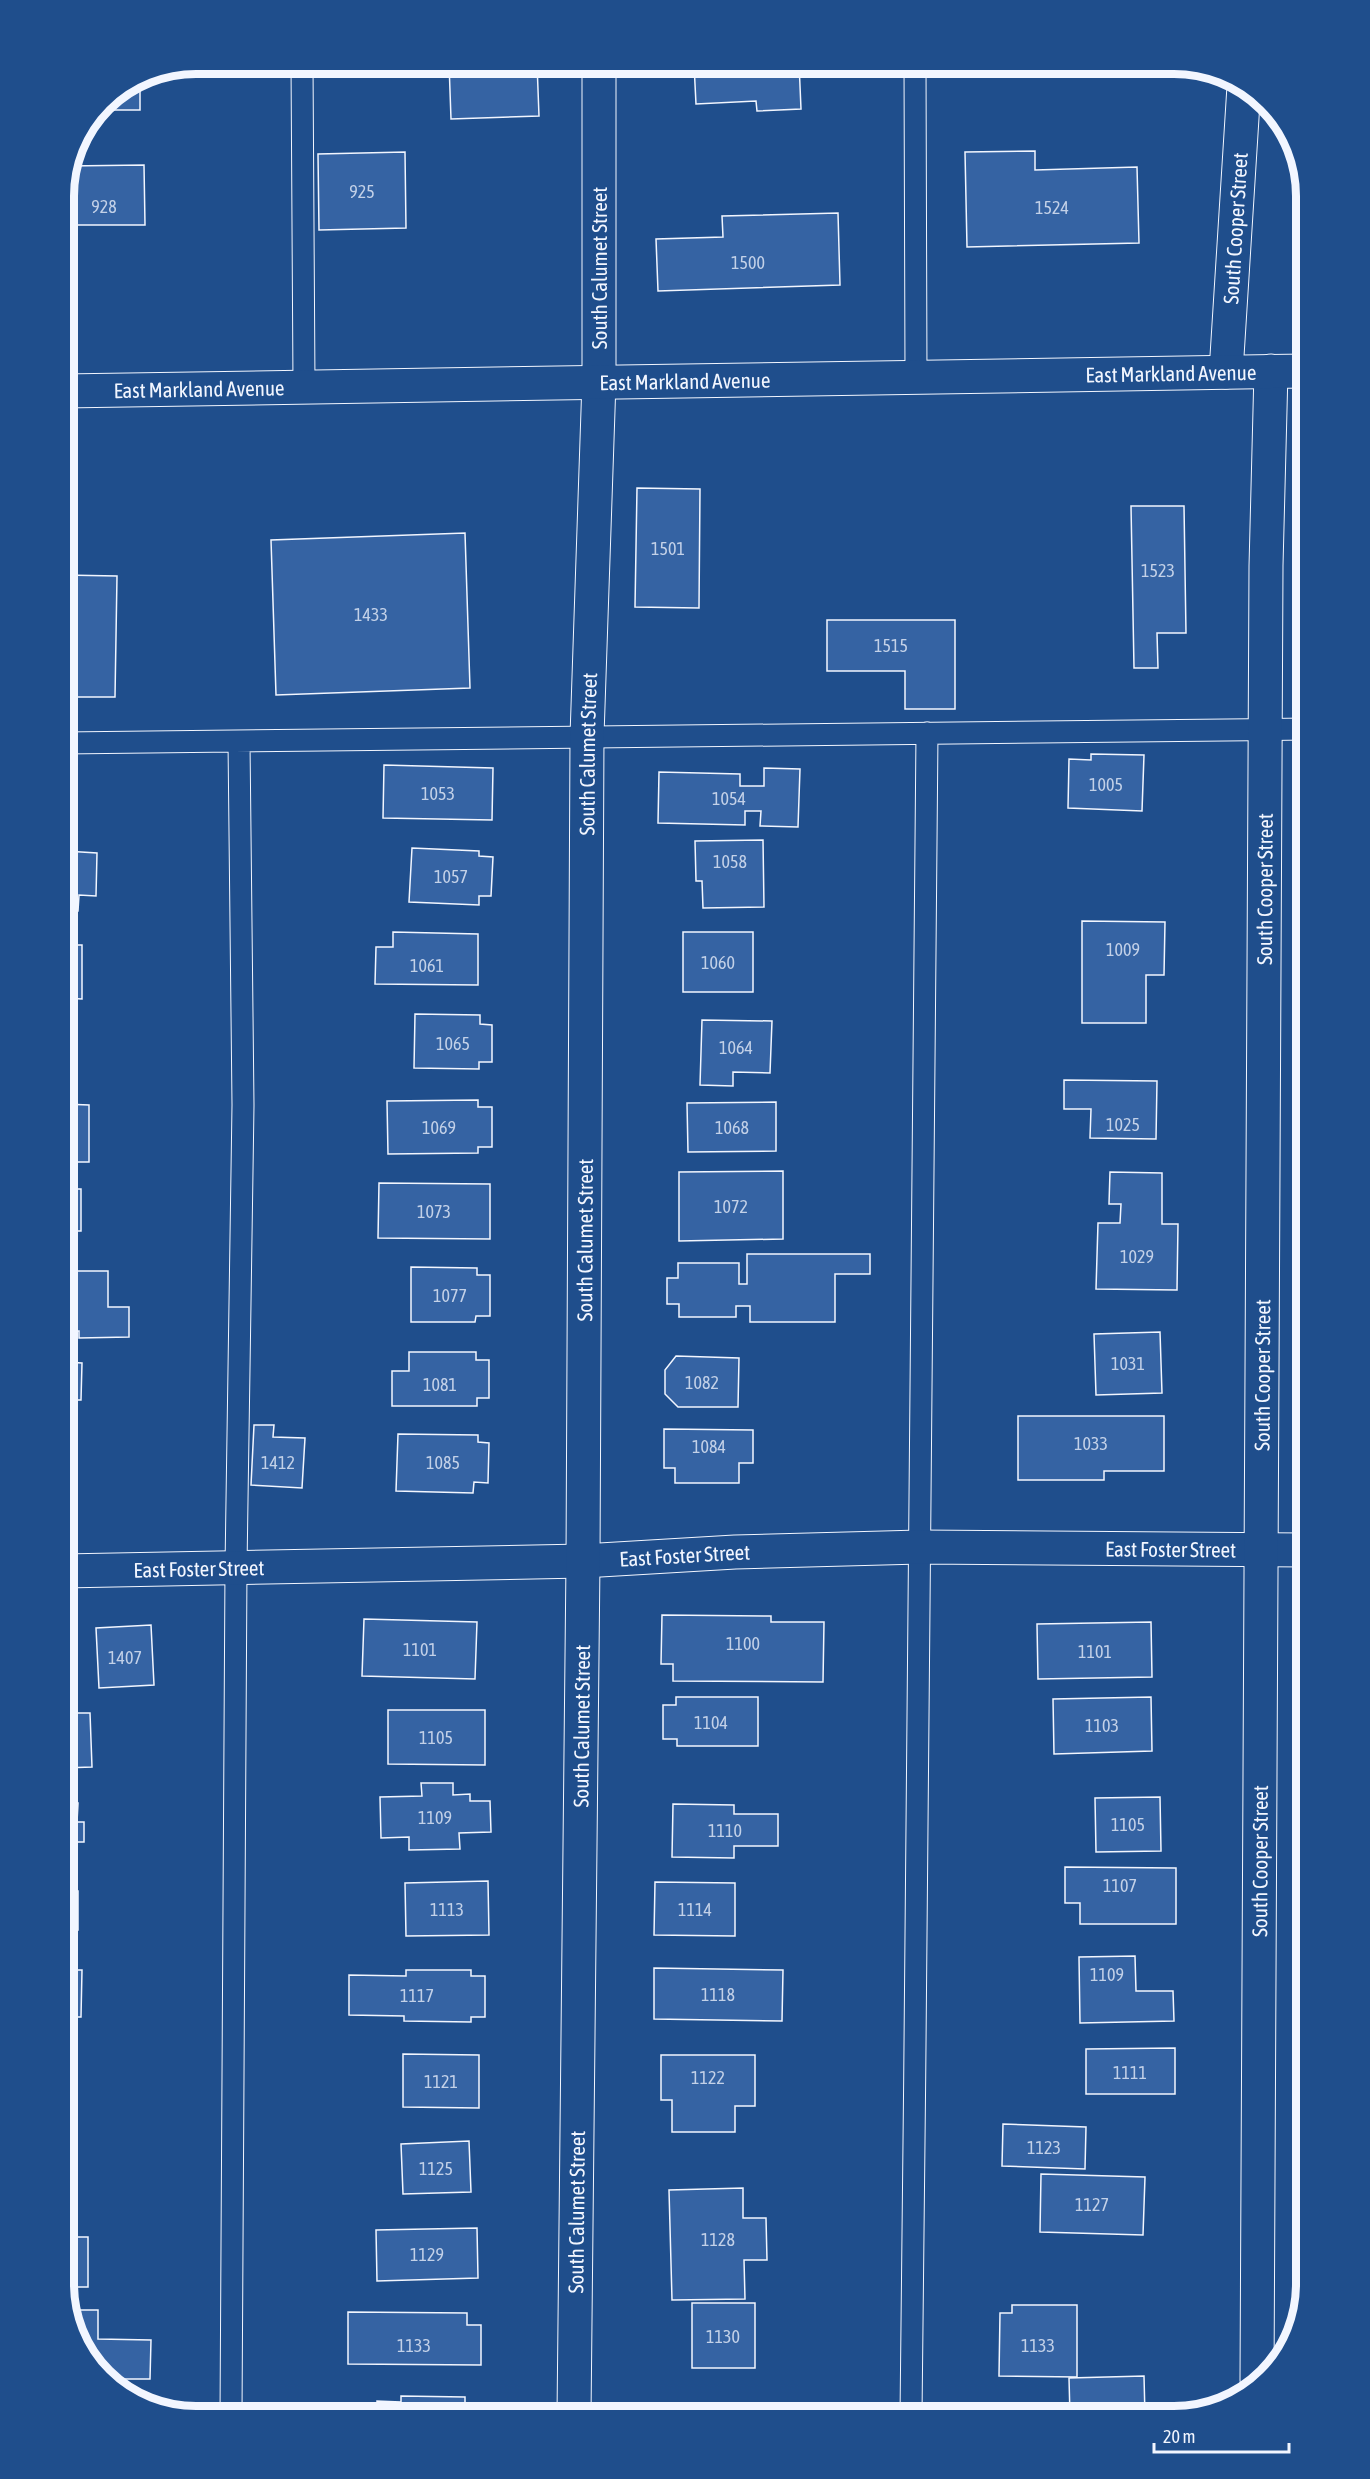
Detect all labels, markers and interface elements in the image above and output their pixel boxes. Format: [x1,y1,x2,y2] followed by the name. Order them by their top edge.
[1218,152,1252,305] street label: South Cooper Street
[349,181,375,202] house number: 925
[587,187,611,349] street label: South Calumet Street
[91,196,117,217] house number: 928
[1035,197,1069,218] house number: 1524
[731,252,765,273] house number: 1500
[1085,360,1257,387] street label: East Markland Avenue
[599,368,771,394] street label: East Markland Avenue
[113,375,285,402] street label: East Markland Avenue
[651,538,685,559] house number: 1501
[1141,560,1175,581] house number: 1523
[354,604,388,625] house number: 1433
[874,635,908,656] house number: 1515
[575,672,601,835] street label: South Calumet Street
[1089,774,1123,795] house number: 1005
[421,783,455,804] house number: 1053
[712,788,746,809] house number: 1054
[1252,813,1277,965] street label: South Cooper Street
[713,851,747,872] house number: 1058
[434,866,468,887] house number: 1057
[1106,939,1140,960] house number: 1009
[701,952,735,973] house number: 1060
[410,955,444,976] house number: 1061
[436,1033,470,1054] house number: 1065
[719,1037,753,1058] house number: 1064
[1106,1114,1140,1135] house number: 1025
[422,1117,456,1138] house number: 1069
[715,1117,749,1138] house number: 1068
[572,1159,597,1321] street label: South Calumet Street
[714,1196,748,1217] house number: 1072
[417,1201,451,1222] house number: 1073
[1120,1246,1154,1267] house number: 1029
[433,1285,467,1306] house number: 1077
[1250,1299,1274,1451] street label: South Cooper Street
[1111,1353,1145,1374] house number: 1031
[685,1372,719,1393] house number: 1082
[423,1374,457,1395] house number: 1081
[1074,1433,1108,1454] house number: 1033
[692,1436,726,1457] house number: 1084
[261,1452,295,1473] house number: 1412
[426,1452,460,1473] house number: 1085
[1105,1536,1236,1561] street label: East Foster Street
[619,1540,750,1571] street label: East Foster Street
[133,1555,265,1582] street label: East Foster Street
[726,1633,760,1654] house number: 1100
[403,1639,437,1660] house number: 1101
[1078,1641,1112,1662] house number: 1101
[568,1645,594,1808] street label: South Calumet Street
[108,1647,142,1668] house number: 1407
[694,1712,728,1733] house number: 1104
[1085,1715,1119,1736] house number: 1103
[419,1727,453,1748] house number: 1105
[1247,1785,1272,1937] street label: South Cooper Street
[418,1807,452,1828] house number: 1109
[1111,1814,1145,1835] house number: 1105
[708,1820,742,1841] house number: 1110
[1103,1875,1137,1896] house number: 1107
[430,1899,464,1920] house number: 1113
[678,1899,712,1920] house number: 1114
[1090,1964,1124,1985] house number: 1109
[701,1984,735,2005] house number: 1118
[400,1985,434,2006] house number: 1117
[1113,2062,1147,2083] house number: 1111
[691,2067,725,2088] house number: 1122
[424,2071,458,2092] house number: 1121
[563,2131,589,2293] street label: South Calumet Street
[1027,2137,1061,2158] house number: 1123
[419,2158,453,2179] house number: 1125
[1075,2194,1109,2215] house number: 1127
[701,2229,735,2250] house number: 1128
[410,2244,444,2265] house number: 1129
[706,2326,740,2347] house number: 1130
[397,2335,431,2356] house number: 1133
[1021,2335,1055,2356] house number: 1133
[1154,2416,1289,2454] scale bar
[1163,2426,1195,2447] text: 20 m

